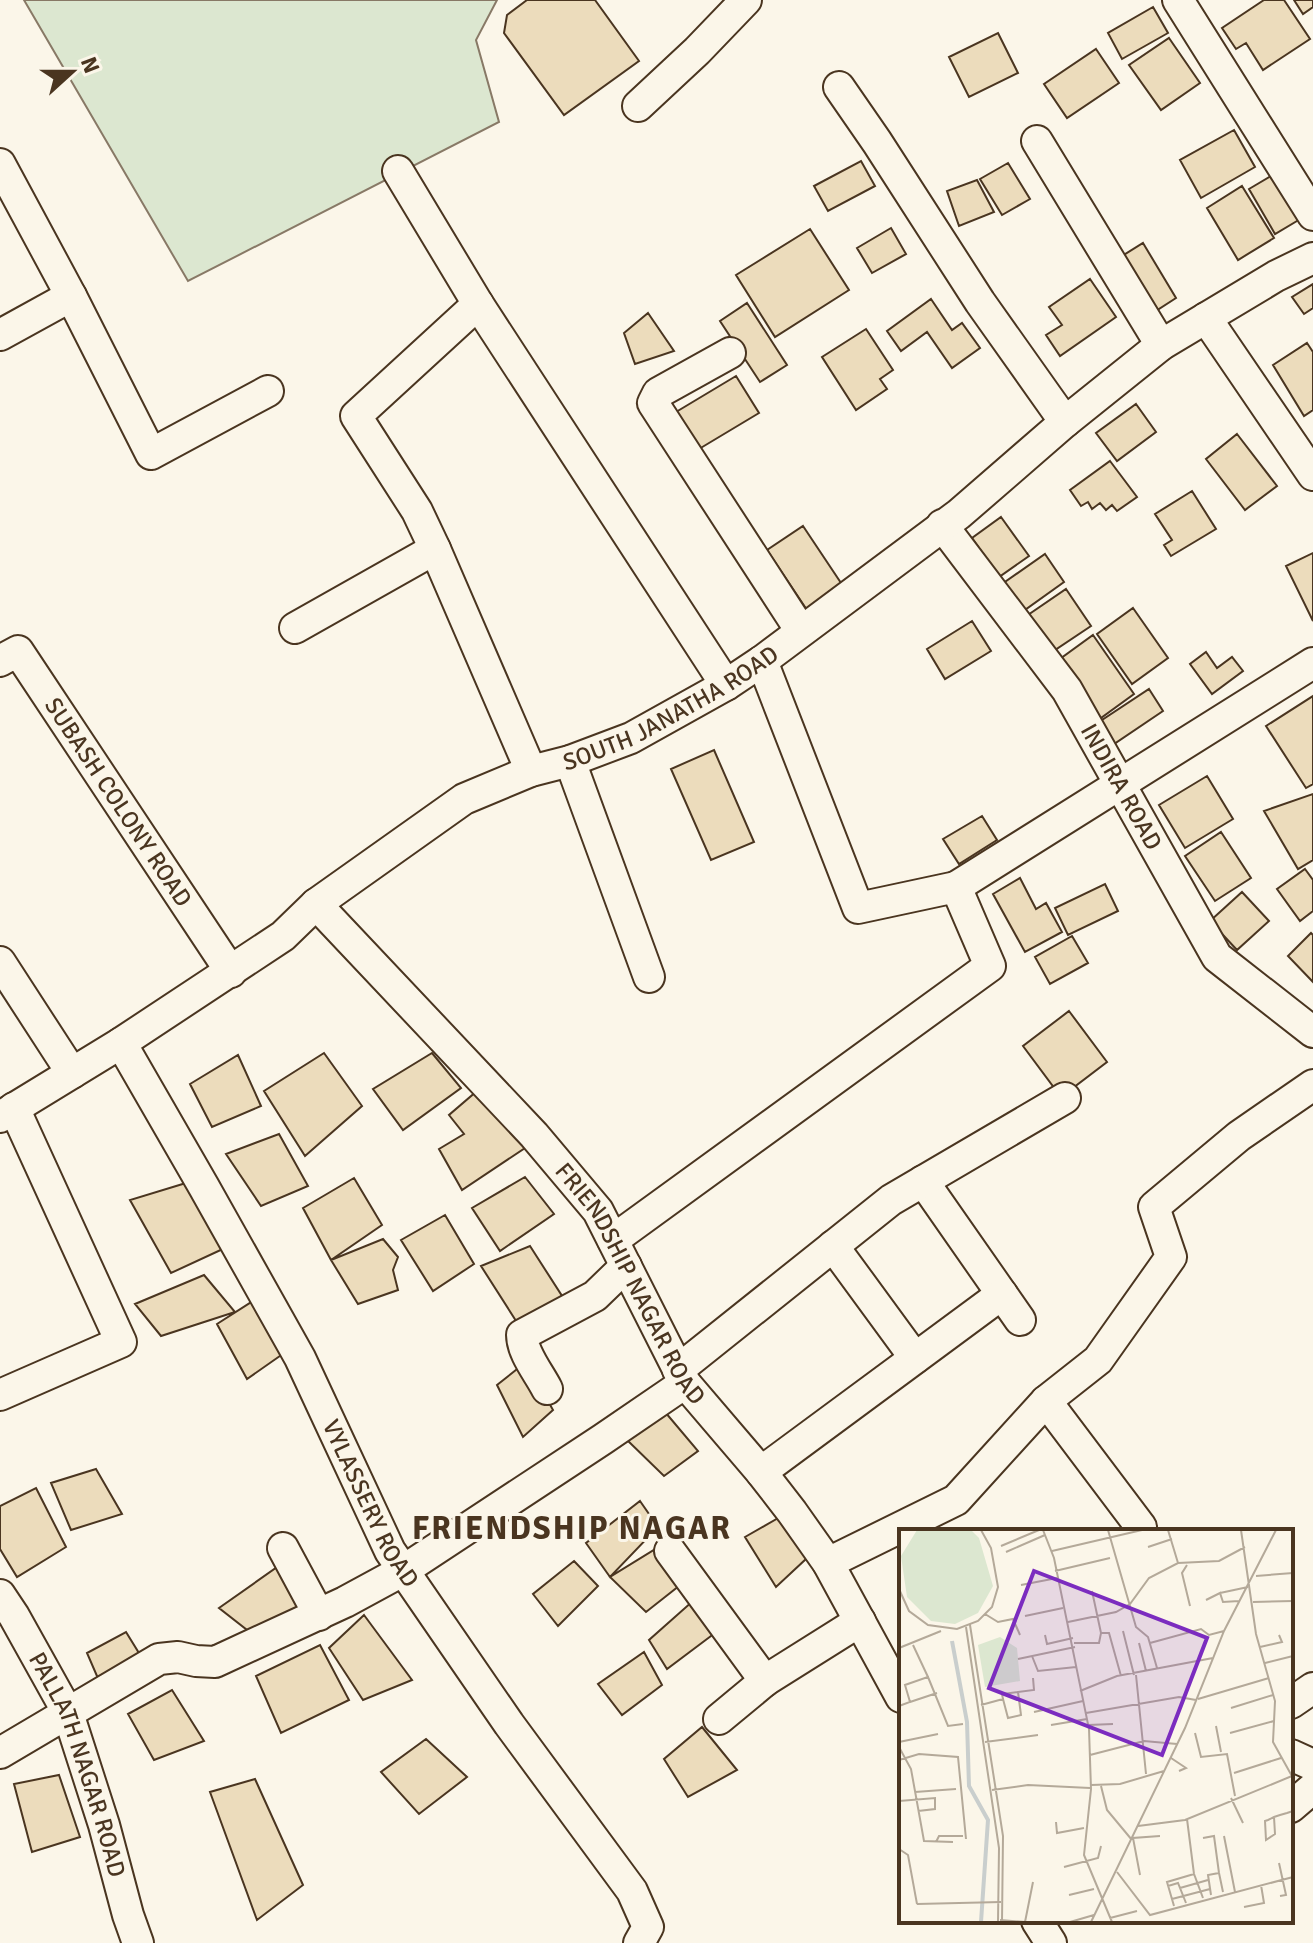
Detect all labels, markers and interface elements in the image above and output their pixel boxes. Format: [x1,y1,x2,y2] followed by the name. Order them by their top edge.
[32,32,112,112] north arrow
[75,53,106,77] text: N
[560,639,784,777] street label: SOUTH JANATHA ROAD
[38,692,198,912] street label: SUBASH COLONY ROAD
[1074,718,1169,855] street label: INDIRA ROAD
[549,1156,712,1411] street label: FRIENDSHIP NAGAR ROAD
[316,1415,425,1593] street label: VYLASSERY ROAD
[412,1509,732,1548] district label: FRIENDSHIP NAGAR
[899,1529,1293,1923] inset map
[22,1647,132,1880] street label: PALLATH NAGAR ROAD

